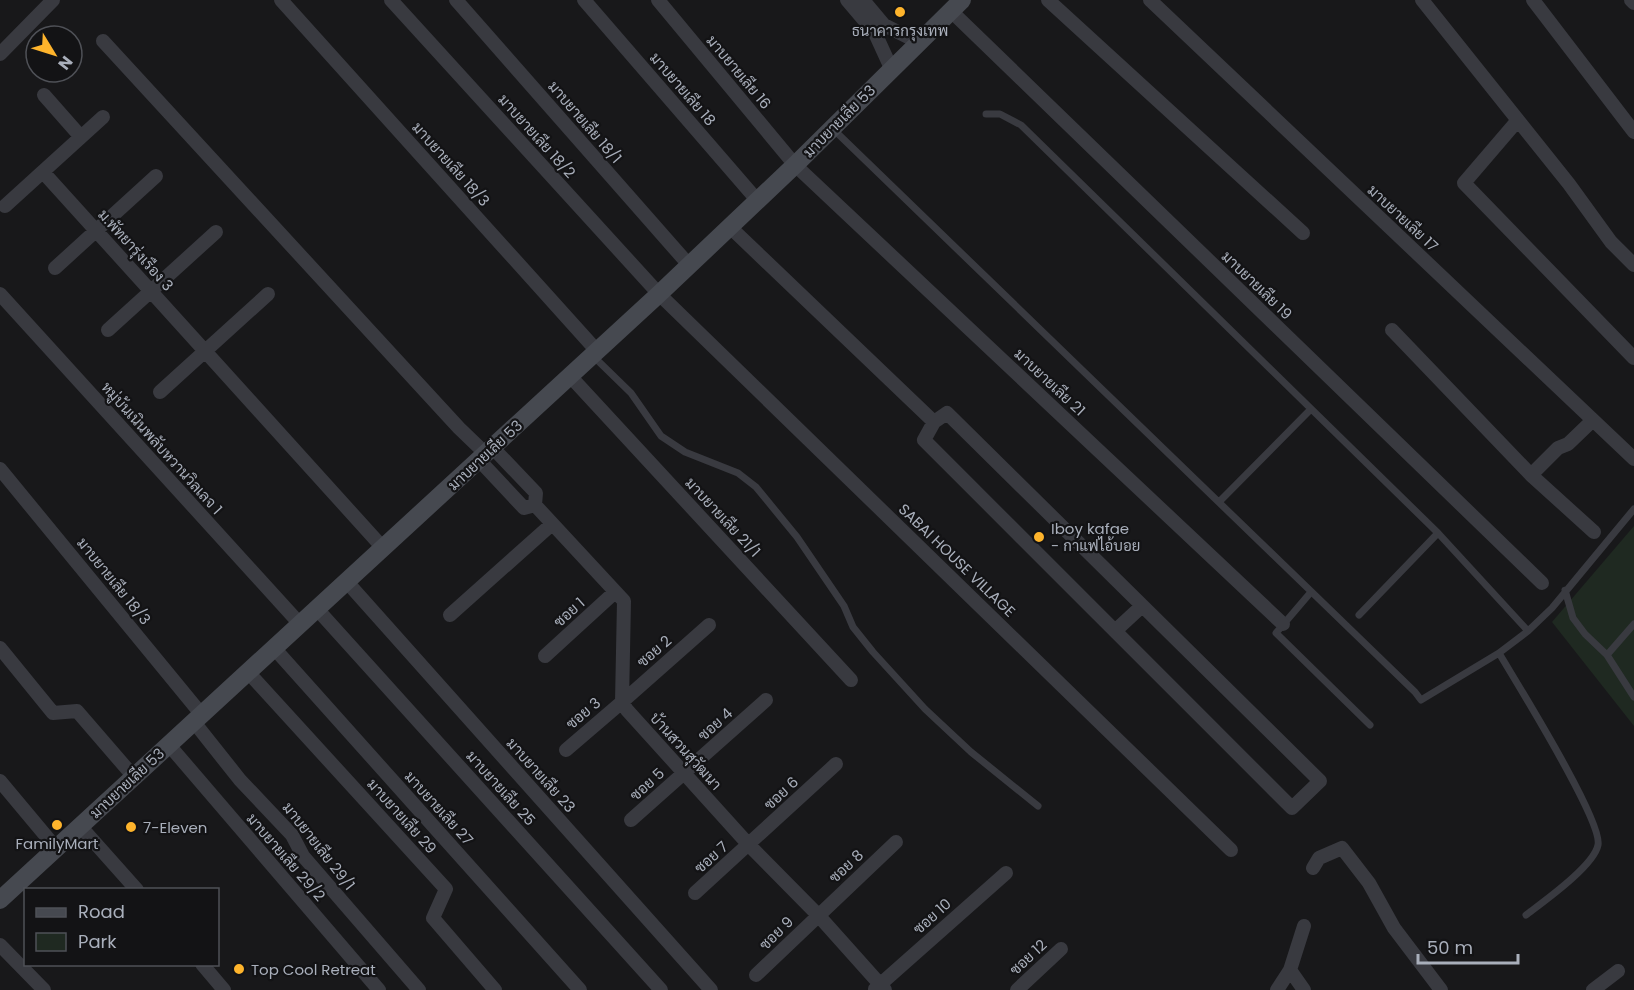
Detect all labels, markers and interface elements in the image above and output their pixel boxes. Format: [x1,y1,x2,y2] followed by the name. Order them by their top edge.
[893,5,907,19] marker: ธนาคารกรุงเทพ
[852,20,948,42] place label: ธนาคารกรุงเทพ
[24,24,84,84] north arrow
[702,30,776,114] street label: มาบยายเลีย 16
[645,48,721,130] street label: มาบยายเลีย 18
[53,51,78,75] text: N
[543,76,627,168] street label: มาบยายเลีย 18/1
[798,80,880,162] street label: มาบยายเลีย 53
[494,89,580,183] street label: มาบยายเลีย 18/2
[407,117,495,211] street label: มาบยายเลีย 18/3
[1363,180,1443,256] street label: มาบยายเลีย 17
[93,205,178,296] street label: ม.พัทยารุ่งเรือง 3
[1217,246,1297,324] street label: มาบยายเลีย 19
[1010,344,1090,420] street label: มาบยายเลีย 21
[97,377,227,519] street label: หมู่บ้นเนินพลับหวานวิลเลจ 1
[443,415,527,495] street label: มาบยายเลีย 53
[681,473,765,561] street label: มาบยายเลีย 21/1
[894,499,1020,621] street label: SABAI HOUSE VILLAGE
[1051,518,1140,556] place label: Iboy kafae - กาแฟไอ้บอย
[1032,530,1046,544] marker: Iboy kafae - กาแฟไอ้บอย
[72,533,156,629] street label: มาบยายเลีย 18/3
[549,592,589,632] street label: ซอย 1
[632,630,676,672] street label: ซอย 2
[561,692,605,734] street label: ซอย 3
[693,703,737,745] street label: ซอย 4
[645,708,727,795] street label: บ้านสวนสุวัฒนา
[502,733,580,817] street label: มาบยายเลีย 23
[85,743,169,823] street label: มาบยายเลีย 53
[462,746,540,830] street label: มาบยายเลีย 25
[625,763,669,805] street label: ซอย 5
[400,766,478,850] street label: มาบยายเลีย 27
[759,772,803,814] street label: ซอย 6
[363,774,441,858] street label: มาบยายเลีย 29
[278,798,360,894] street label: มาบยายเลีย 29/1
[242,808,330,906] street label: มาบยายเลีย 29/2
[143,817,207,838] place label: 7-Eleven
[50,818,64,832] marker: FamilyMart
[124,820,138,834] marker: 7-Eleven
[15,833,99,854] place label: FamilyMart
[690,836,732,878] street label: ซอย 7
[824,845,868,887] street label: ซอย 8
[24,888,219,966] legend
[908,893,956,939] street label: ซอย 10
[78,899,125,924] text: Road
[754,912,798,954] street label: ซอย 9
[1418,927,1518,965] scale bar
[78,929,117,954] text: Park
[1005,934,1051,980] street label: ซอย 12
[1427,935,1473,960] text: 50 m
[251,959,376,980] place label: Top Cool Retreat
[232,962,246,976] marker: Top Cool Retreat

